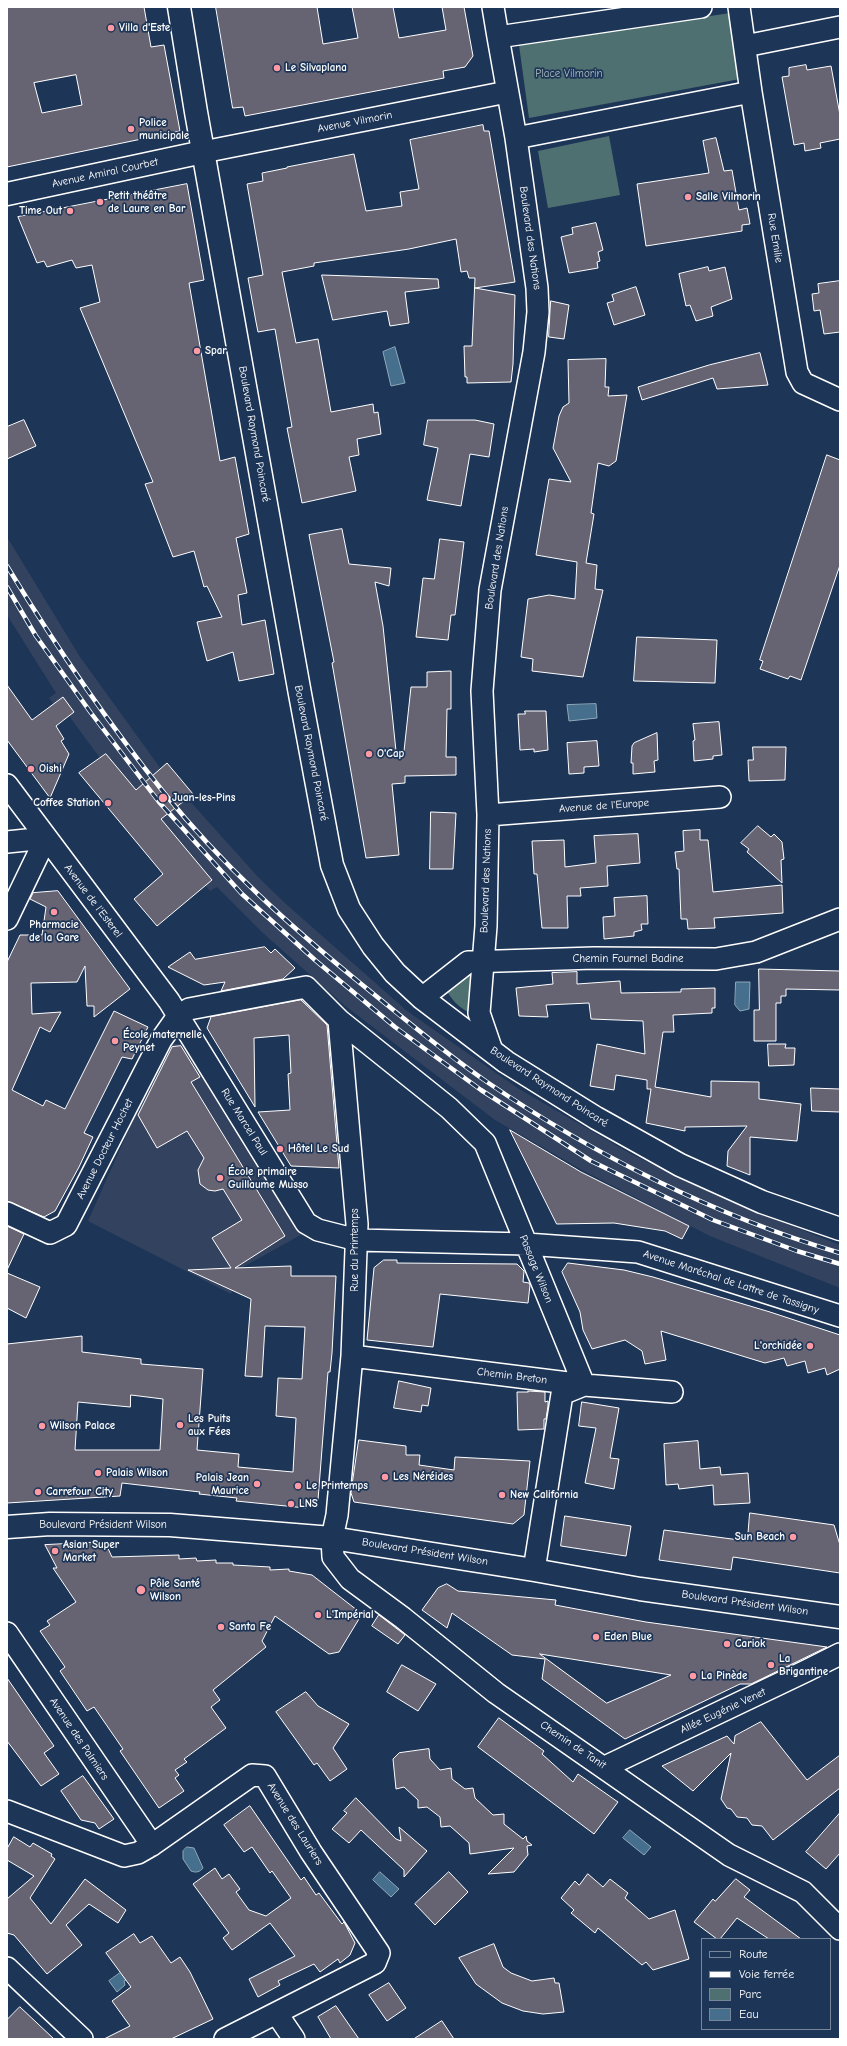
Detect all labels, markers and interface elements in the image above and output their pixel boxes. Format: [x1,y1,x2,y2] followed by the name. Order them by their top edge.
[119,21,170,35] place label: Villa d'Este
[106,23,116,33] marker: Villa d'Este
[285,61,347,75] place label: Le Silvaplana
[272,63,282,73] marker: Le Silvaplana
[535,67,603,81] park label: Place Vilmorin
[317,108,393,136] street label: Avenue Vilmorin
[139,116,189,142] place label: Police municipale
[126,124,136,134] marker: Police municipale
[51,155,159,191] street label: Avenue Amiral Courbet
[516,185,544,291] street label: Boulevard des Nations
[108,189,185,215] place label: Petit théâtre de Laure en Bar
[696,190,761,204] place label: Salle Vilmorin
[683,192,693,202] marker: Salle Vilmorin
[95,197,105,207] marker: Petit théâtre de Laure en Bar
[19,204,62,218] place label: Time Out
[65,206,75,216] marker: Time Out
[765,212,785,264] street label: Rue Emilie
[205,344,227,358] place label: Spar
[192,346,202,356] marker: Spar
[236,365,272,503] street label: Boulevard Raymond Poincaré
[482,505,512,611] street label: Boulevard des Nations
[291,684,331,822] street label: Boulevard Raymond Poincaré
[377,747,404,761] place label: O'Cap
[364,749,374,759] marker: O'Cap
[39,762,62,776] place label: Oishi
[26,764,36,774] marker: Oishi
[172,791,236,805] place label: Juan-les-Pins
[157,792,169,804] marker: Juan-les-Pins
[33,796,100,810] place label: Coffee Station
[558,796,650,816] street label: Avenue de l'Europe
[103,798,113,808] marker: Coffee Station
[478,829,494,933] street label: Boulevard des Nations
[61,862,125,940] street label: Avenue de l'Esterel
[49,907,59,917] marker: Pharmacie de la Gare
[29,918,79,944] place label: Pharmacie de la Gare
[572,952,684,966] street label: Chemin Fournel Badine
[123,1028,202,1054] place label: École maternelle Peynet
[110,1036,120,1046] marker: École maternelle Peynet
[488,1044,610,1130] street label: Boulevard Raymond Poincaré
[218,1086,270,1158] street label: Rue Marcel Paul
[74,1097,136,1201] street label: Avenue Docteur Hochet
[288,1142,349,1156] place label: Hôtel Le Sud
[275,1144,285,1154] marker: Hôtel Le Sud
[228,1165,308,1191] place label: École primaire Guillaume Musso
[215,1173,225,1183] marker: École primaire Guillaume Musso
[348,1208,362,1292] street label: Rue du Printemps
[516,1233,556,1305] street label: Passage Wilson
[641,1247,821,1317] street label: Avenue Maréchal de Lattre de Tassigny
[754,1339,802,1353] place label: L'orchidée
[805,1341,815,1351] marker: L'orchidée
[476,1365,548,1387] street label: Chemin Breton
[188,1412,230,1438] place label: Les Puits aux Fées
[50,1419,115,1433] place label: Wilson Palace
[175,1420,185,1430] marker: Les Puits aux Fées
[37,1421,47,1431] marker: Wilson Palace
[106,1466,168,1480] place label: Palais Wilson
[93,1468,103,1478] marker: Palais Wilson
[393,1470,453,1484] place label: Les Néréides
[196,1471,249,1497] place label: Palais Jean Maurice
[380,1472,390,1482] marker: Les Néréides
[252,1479,262,1489] marker: Palais Jean Maurice
[306,1479,368,1493] place label: Le Printemps
[293,1481,303,1491] marker: Le Printemps
[46,1485,113,1499] place label: Carrefour City
[33,1487,43,1497] marker: Carrefour City
[510,1488,578,1502] place label: New California
[497,1490,507,1500] marker: New California
[299,1497,318,1511] place label: LNS
[286,1499,296,1509] marker: LNS
[39,1518,167,1532] street label: Boulevard Président Wilson
[735,1530,785,1544] place label: Sun Beach
[788,1532,798,1542] marker: Sun Beach
[361,1535,489,1569] street label: Boulevard Président Wilson
[63,1538,119,1564] place label: Asian Super Market
[50,1546,60,1556] marker: Asian Super Market
[150,1577,200,1603] place label: Pôle Santé Wilson
[135,1584,147,1596] marker: Pôle Santé Wilson
[681,1588,809,1618] street label: Boulevard Président Wilson
[326,1608,374,1622] place label: L'Impérial
[313,1610,323,1620] marker: L'Impérial
[229,1620,271,1634] place label: Santa Fe
[216,1622,226,1632] marker: Santa Fe
[604,1630,652,1644] place label: Eden Blue
[591,1632,601,1642] marker: Eden Blue
[735,1637,765,1651] place label: Cariok
[722,1639,732,1649] marker: Cariok
[779,1652,828,1678] place label: La Brigantine
[766,1660,776,1670] marker: La Brigantine
[701,1669,747,1683] place label: La Pinède
[688,1671,698,1681] marker: La Pinède
[678,1685,768,1737] street label: Allée Eugénie Venet
[47,1695,111,1783] street label: Avenue des Palmiers
[538,1718,608,1772] street label: Chemin de Tanit
[264,1780,326,1868] street label: Avenue des Lauriers
[701,1938,831,2030] legend
[739,1947,768,1961] text: Route
[739,1967,794,1981] text: Voie ferrée
[739,1987,762,2001] text: Parc
[739,2007,759,2021] text: Eau

